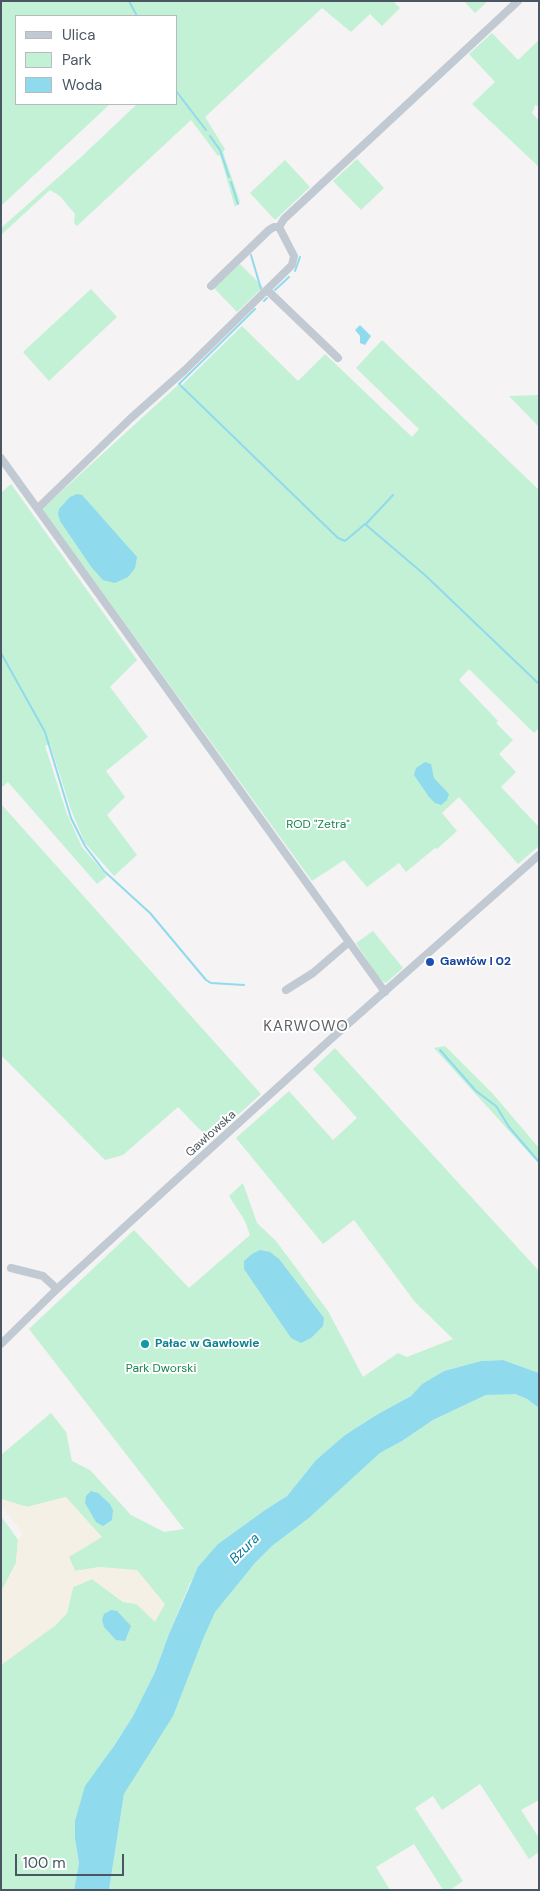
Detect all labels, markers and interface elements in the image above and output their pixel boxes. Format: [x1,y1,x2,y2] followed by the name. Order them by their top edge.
[15,15,178,105] legend
[62,25,96,45] text: Ulica
[62,50,92,70] text: Park
[62,75,102,95] text: Woda
[286,818,350,832] park label: ROD "Zetra"
[440,955,511,969] place label: Gawłów I 02
[424,956,436,968] marker: Gawłów I 02
[262,1018,350,1036] district label: KARWOWO
[183,1108,239,1160] street label: Gawłowska
[155,1337,260,1351] place label: Pałac w Gawłowie
[139,1338,151,1350] marker: Pałac w Gawłowie
[126,1362,196,1376] park label: Park Dworski
[226,1530,264,1568] water label: Bzura
[18,1844,126,1876] scale bar
[23,1853,66,1873] text: 100 m

